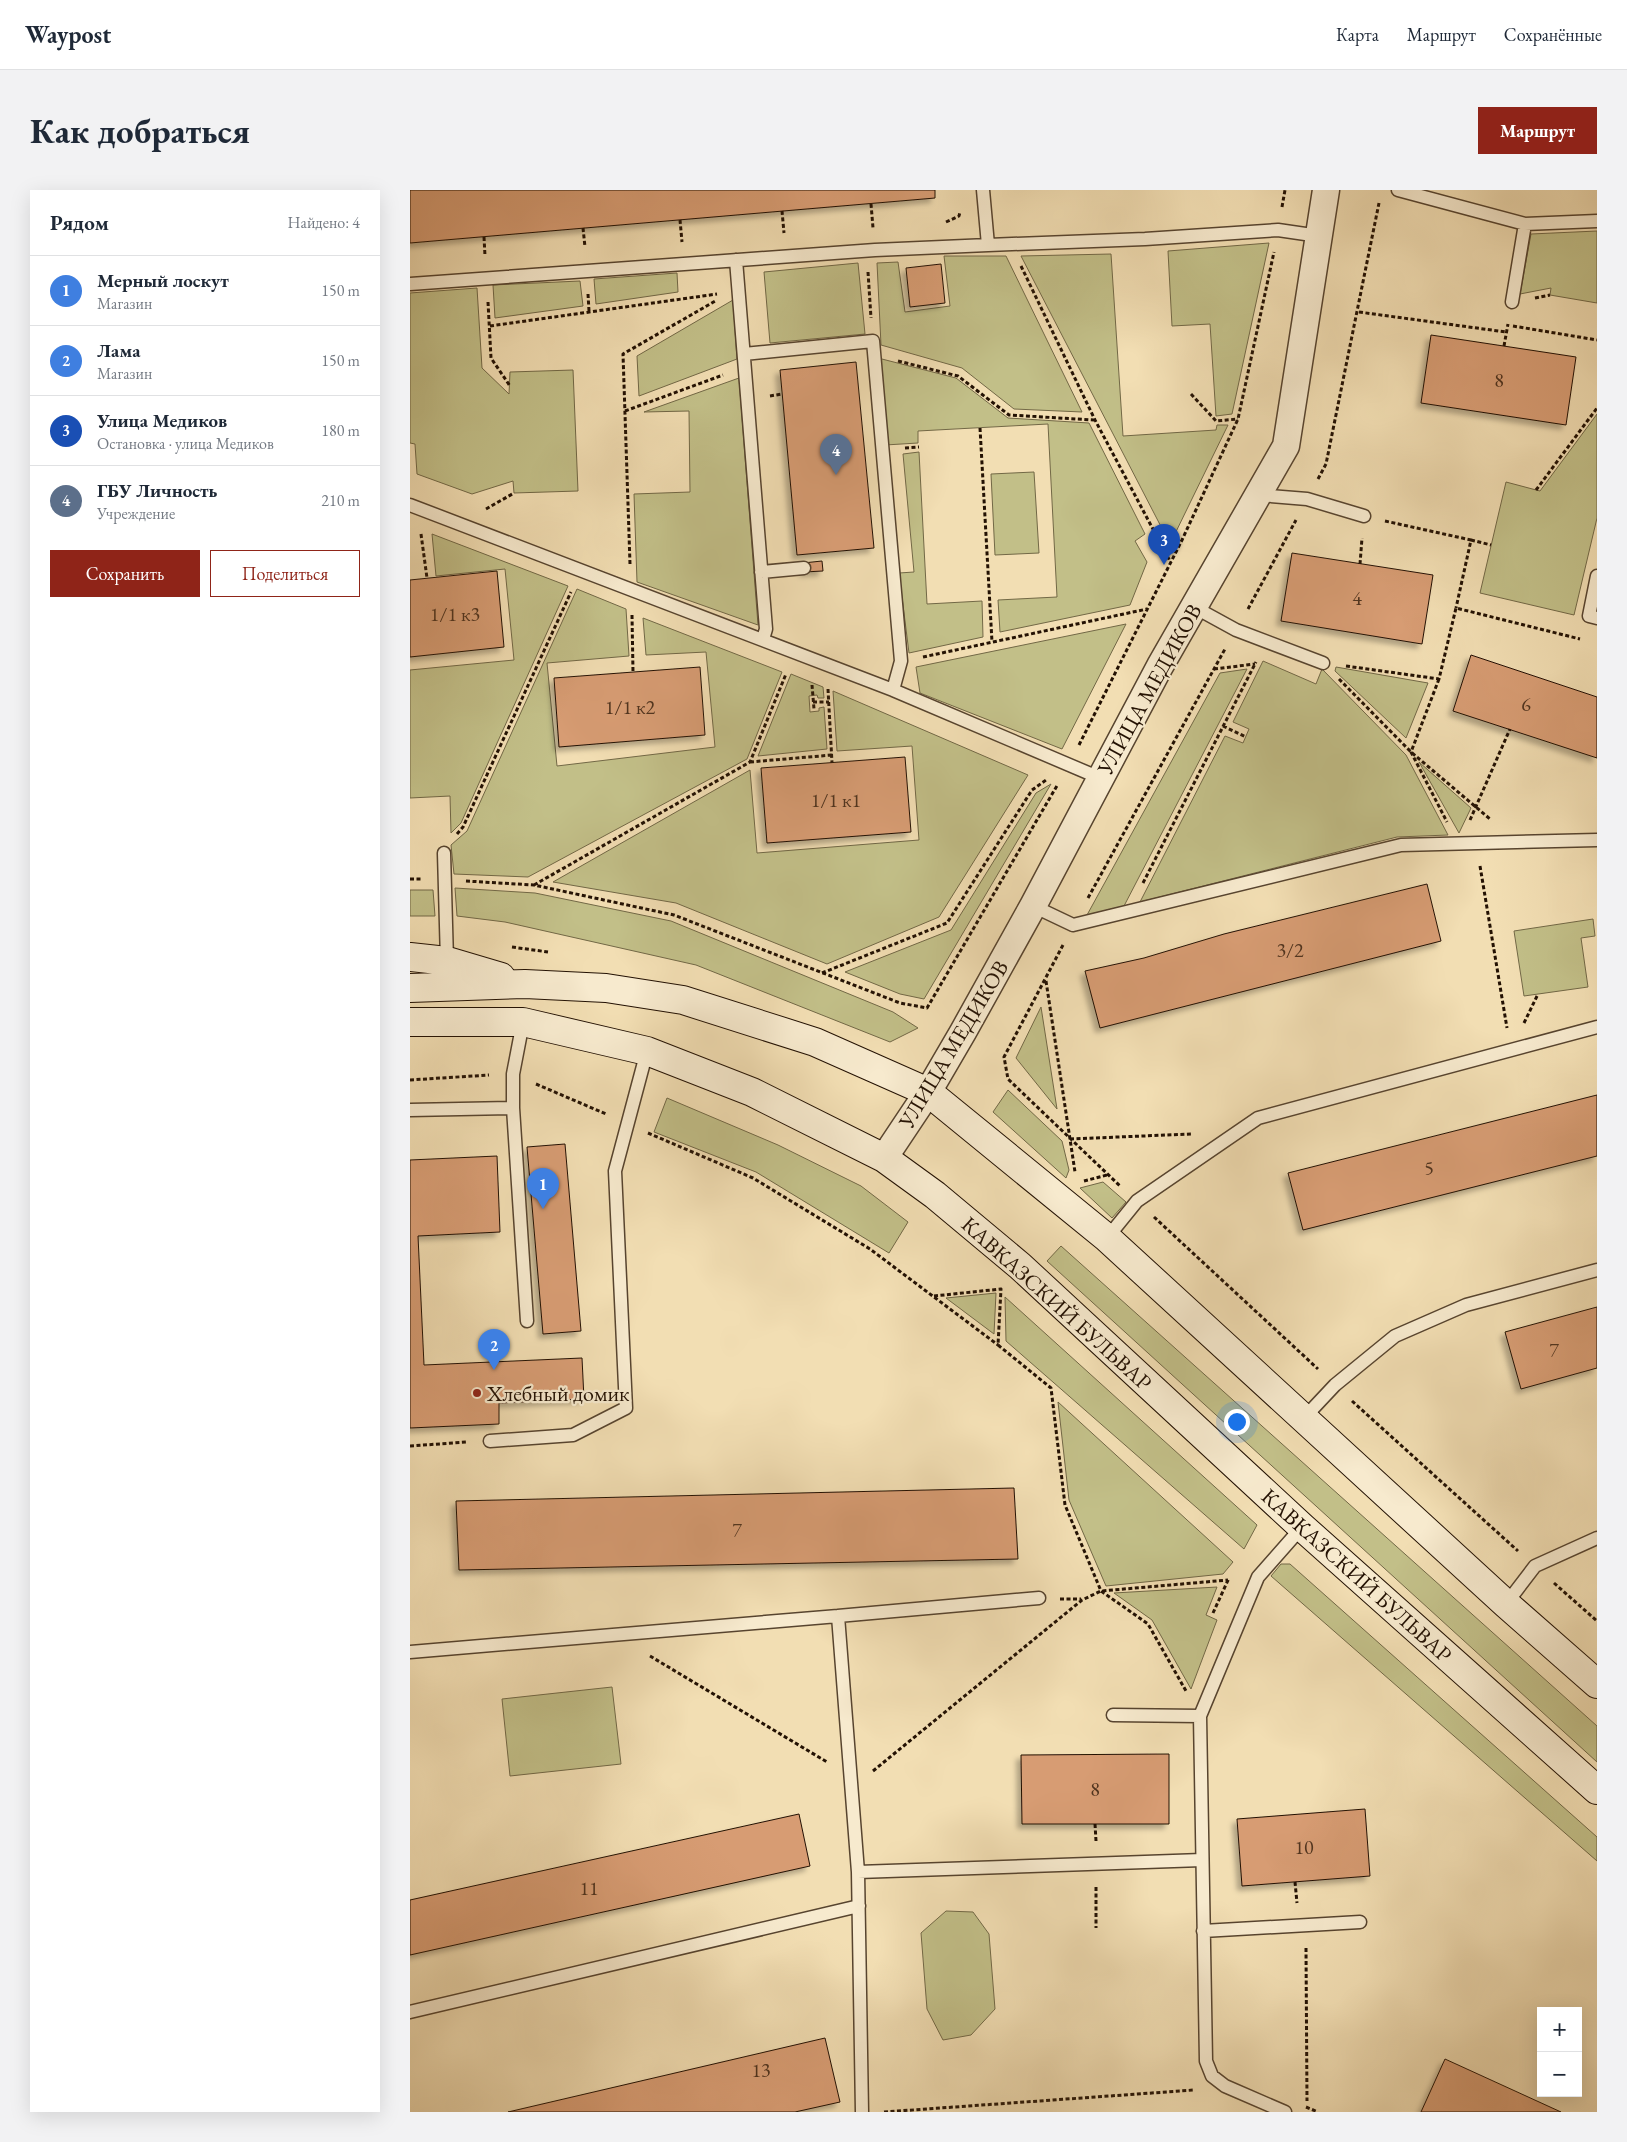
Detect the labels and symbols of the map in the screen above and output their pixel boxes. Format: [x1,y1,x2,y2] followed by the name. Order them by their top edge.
[1494,367,1504,393] house number: 8
[820,434,852,475] pin: 4
[1148,524,1180,565] pin: 3
[1352,585,1362,611] house number: 4
[1090,599,1208,781] street label: УЛИЦА МЕДИКОВ
[430,601,480,627] house number: 1/1 к3
[1521,691,1531,717] house number: 6
[605,694,656,720] house number: 1/1 к2
[811,787,861,813] house number: 1/1 к1
[1276,937,1304,963] house number: 3/2
[891,955,1015,1135] street label: УЛИЦА МЕДИКОВ
[1424,1155,1434,1181] house number: 5
[527,1168,559,1209] pin: 1
[955,1210,1158,1397] street label: КАВКАЗСКИЙ БУЛЬВАР
[478,1329,510,1370] pin: 2
[1549,1337,1559,1363] house number: 7
[486,1379,630,1408] place label: Хлебный домик
[471,1387,483,1399] marker: Хлебный домик
[1224,1409,1250,1435] your location
[1255,1482,1458,1669] street label: КАВКАЗСКИЙ БУЛЬВАР
[732,1517,742,1543] house number: 7
[1090,1776,1100,1802] house number: 8
[1294,1834,1314,1860] house number: 10
[579,1875,599,1901] house number: 11
[751,2057,771,2083] house number: 13

